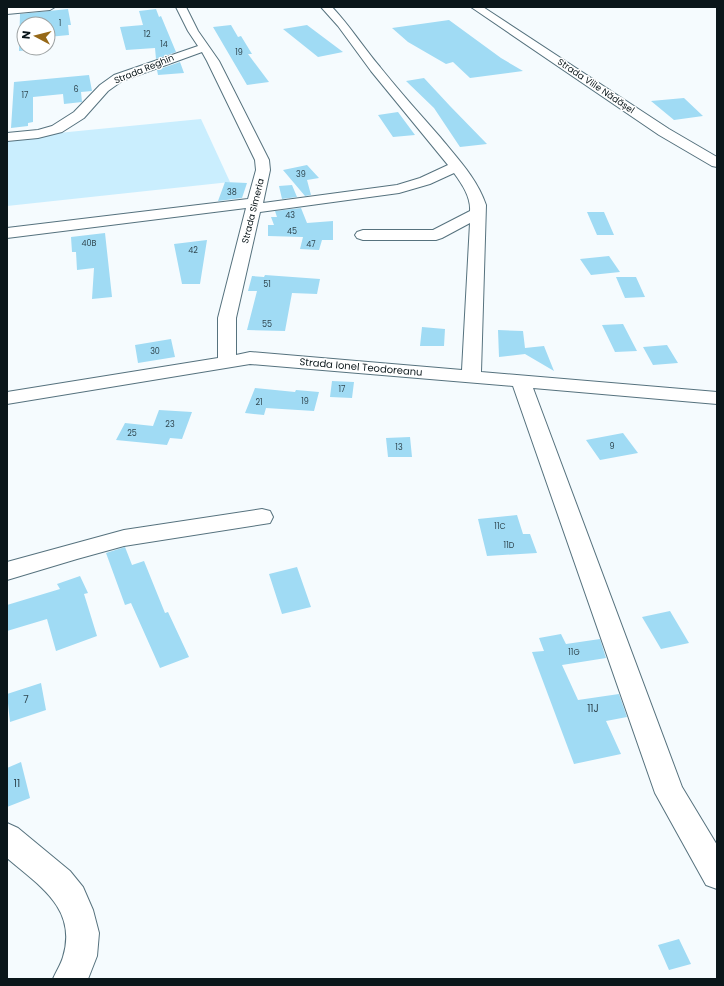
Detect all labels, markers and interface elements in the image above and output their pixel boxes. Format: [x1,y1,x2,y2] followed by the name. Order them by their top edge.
[16,16,56,56] north arrow
[59,18,61,29] house number: 1
[143,29,151,40] house number: 12
[18,30,35,40] text: N
[160,39,168,50] house number: 14
[235,47,243,58] house number: 19
[112,51,176,86] street label: Strada Reghin
[555,56,637,116] street label: Strada Viile Nădășel
[73,84,79,95] house number: 6
[22,90,29,101] house number: 17
[296,169,306,180] house number: 39
[239,177,267,245] street label: Strada Simeria
[227,187,237,198] house number: 38
[285,210,295,221] house number: 43
[287,226,297,237] house number: 45
[82,238,97,249] house number: 40B
[306,239,316,250] house number: 47
[188,245,198,256] house number: 42
[263,279,271,290] house number: 51
[262,319,272,330] house number: 55
[150,346,160,357] house number: 30
[299,354,423,380] street label: Strada Ionel Teodoreanu
[339,384,346,395] house number: 17
[301,396,309,407] house number: 19
[255,397,263,408] house number: 21
[165,419,175,430] house number: 23
[127,428,137,439] house number: 25
[609,441,615,452] house number: 9
[395,442,403,453] house number: 13
[494,521,506,532] house number: 11C
[504,540,515,551] house number: 11D
[568,647,580,658] house number: 11G
[23,692,29,707] house number: 7
[587,701,599,716] house number: 11J
[14,776,20,791] house number: 11

